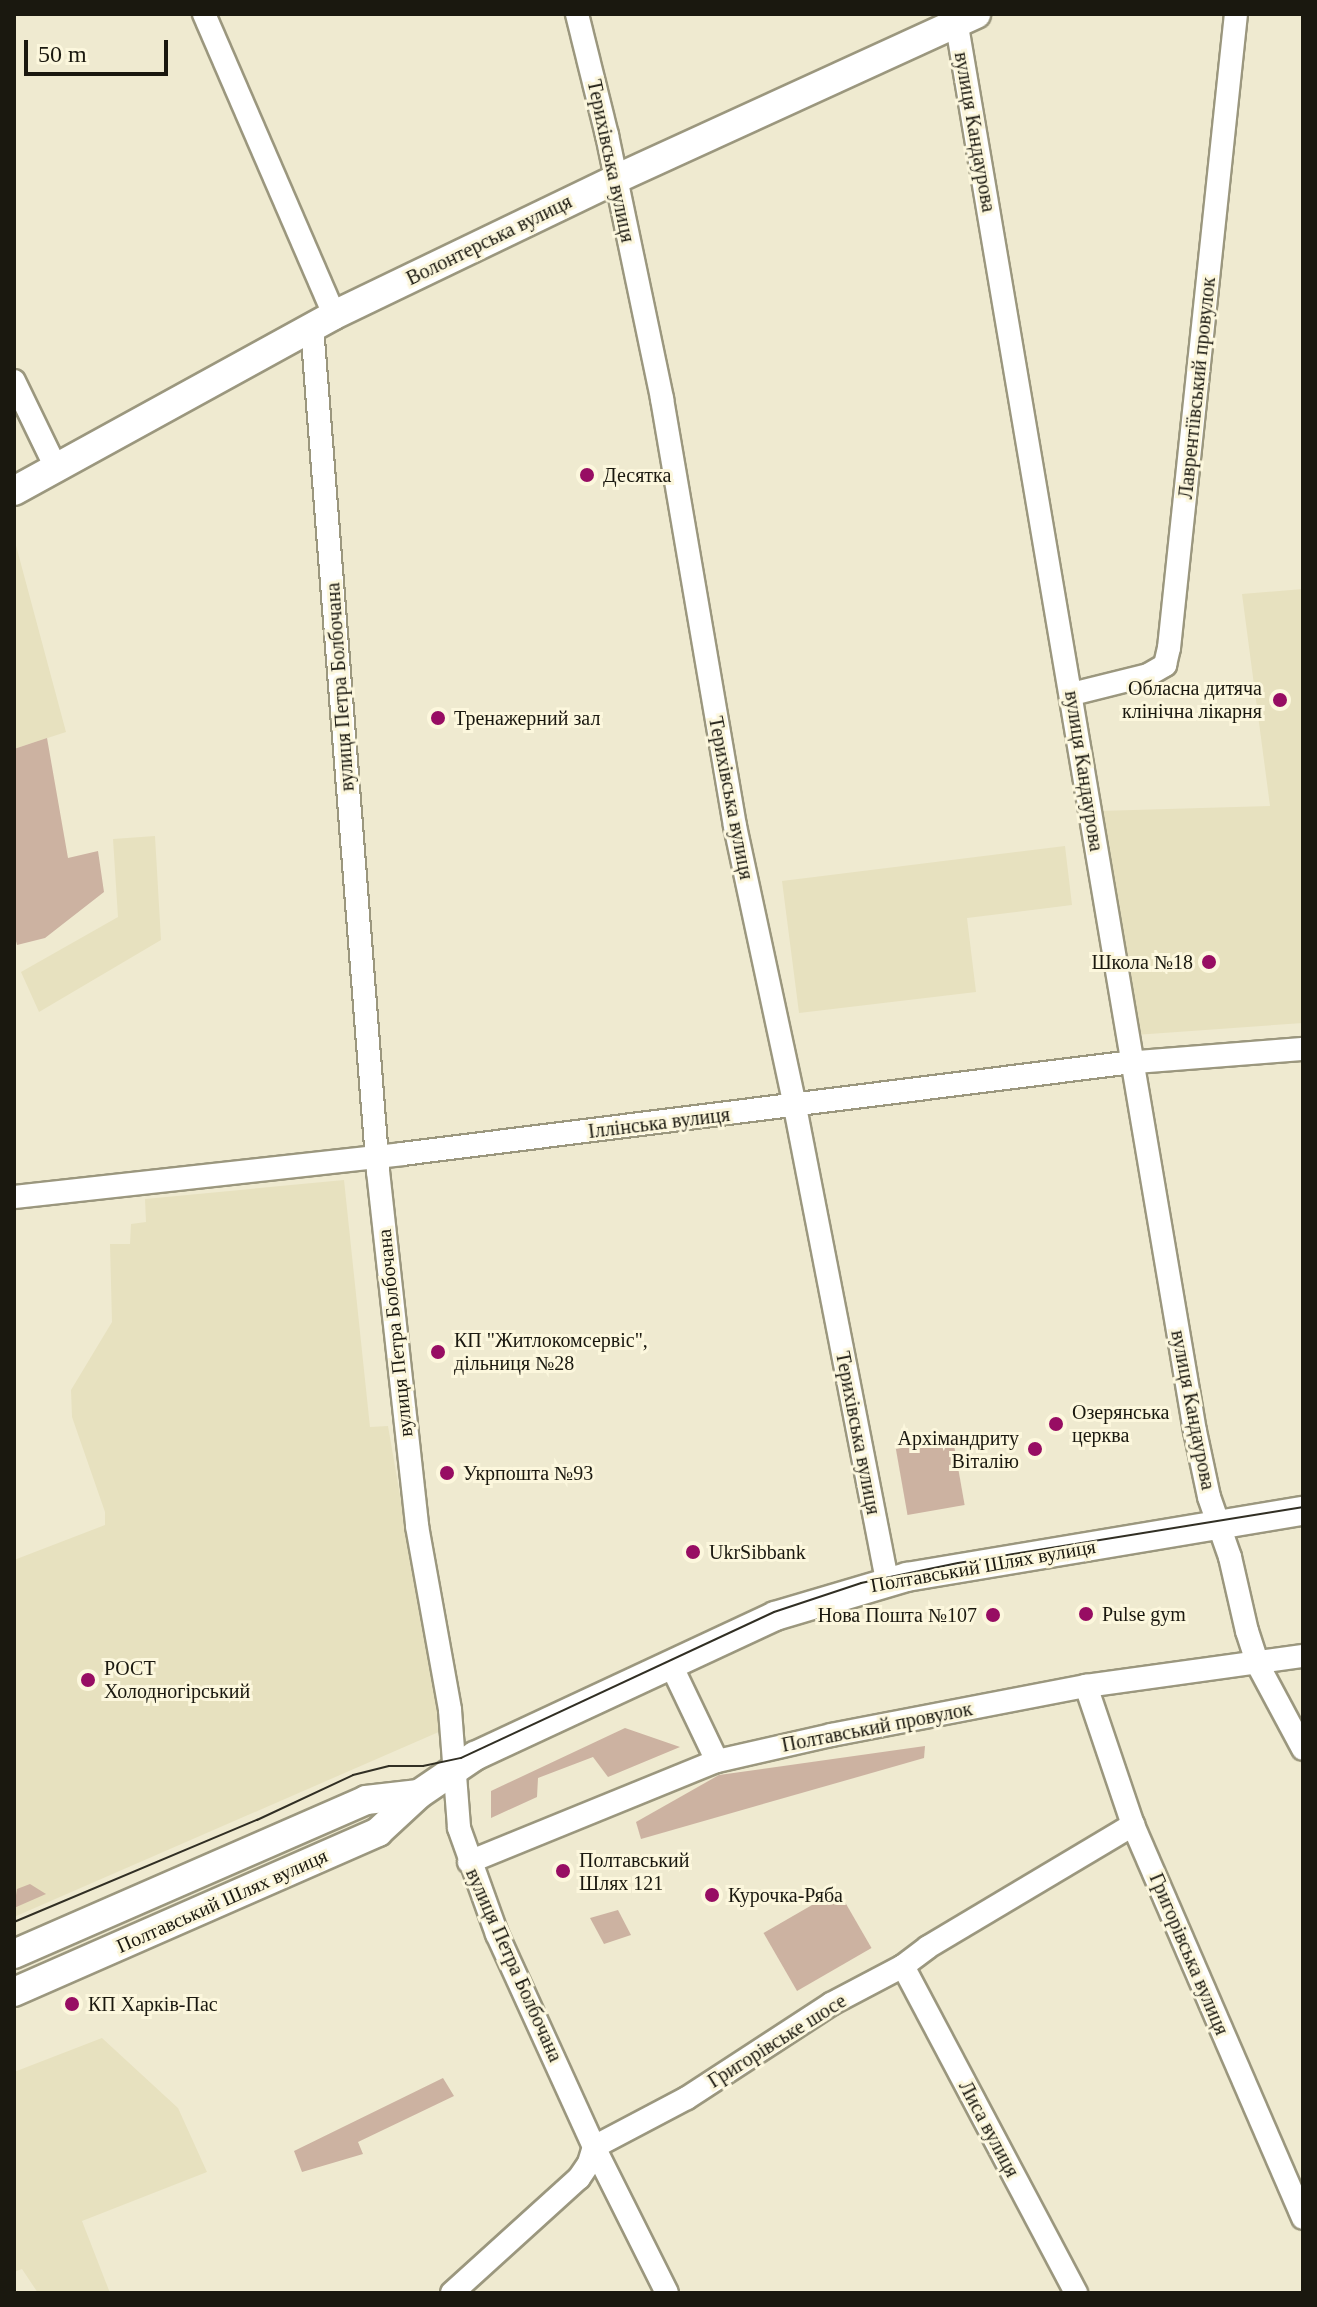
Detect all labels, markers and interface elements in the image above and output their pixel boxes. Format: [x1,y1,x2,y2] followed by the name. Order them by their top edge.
[28,24,172,74] scale bar
[38,41,87,67] text: 50 m
[949,50,1001,214] street label: вулиця Кандаурова
[582,77,640,245] street label: Терихівська вулиця
[402,190,576,290] street label: Волонтерська вулиця
[1173,276,1221,500] street label: Лаврентіївський провулок
[603,463,671,487] place label: Десятка
[578,466,596,484] marker: Десятка
[321,582,359,792] street label: вулиця Петра Болбочана
[1122,676,1262,723] place label: Обласна дитяча клінічна лікарня
[1059,689,1109,853] street label: вулиця Кандаурова
[1269,689,1291,711] marker: Обласна дитяча клінічна лікарня
[454,706,600,730] place label: Тренажерний зал
[429,709,447,727] marker: Тренажерний зал
[703,714,759,882] street label: Терихівська вулиця
[1091,950,1193,974] place label: Школа №18
[1200,953,1218,971] marker: Школа №18
[587,1102,731,1144] street label: Іллінська вулиця
[372,1228,418,1438] street label: вулиця Петра Болбочана
[454,1328,648,1375] place label: КП "Житлокомсервіс", дільниця №28
[1166,1328,1220,1492] street label: вулиця Кандаурова
[429,1343,447,1361] marker: КП "Житлокомсервіс", дільниця №28
[830,1349,886,1517] street label: Терихівська вулиця
[1072,1400,1169,1447] place label: Озерянська церква
[1047,1415,1065,1433] marker: Озерянська церква
[898,1426,1019,1473] place label: Архімандриту Віталію
[1026,1440,1044,1458] marker: Архімандриту Віталію
[463,1461,593,1485] place label: Укрпошта №93
[438,1464,456,1482] marker: Укрпошта №93
[869,1534,1097,1598] street label: Полтавський Шлях вулиця
[709,1540,806,1564] place label: UkrSibbank
[684,1543,702,1561] marker: UkrSibbank
[1102,1602,1186,1626] place label: Pulse gym
[818,1603,977,1627] place label: Нова Пошта №107
[1077,1605,1095,1623] marker: Pulse gym
[984,1606,1002,1624] marker: Нова Пошта №107
[104,1656,250,1703] place label: РОСТ Холодногірський
[79,1671,97,1689] marker: РОСТ Холодногірський
[780,1697,974,1757] street label: Полтавський провулок
[113,1844,331,1958] street label: Полтавський Шлях вулиця
[579,1848,689,1895] place label: Полтавський Шлях 121
[554,1862,572,1880] marker: Полтавський Шлях 121
[461,1865,567,2065] street label: вулиця Петра Болбочана
[1144,1870,1234,2038] street label: Григорівська вулиця
[728,1883,843,1907] place label: Курочка-Ряба
[703,1886,721,1904] marker: Курочка-Ряба
[703,1989,851,2093] street label: Григорівське шосе
[88,1992,218,2016] place label: КП Харків-Пас
[63,1995,81,2013] marker: КП Харків-Пас
[954,2077,1024,2181] street label: Лиса вулиця

